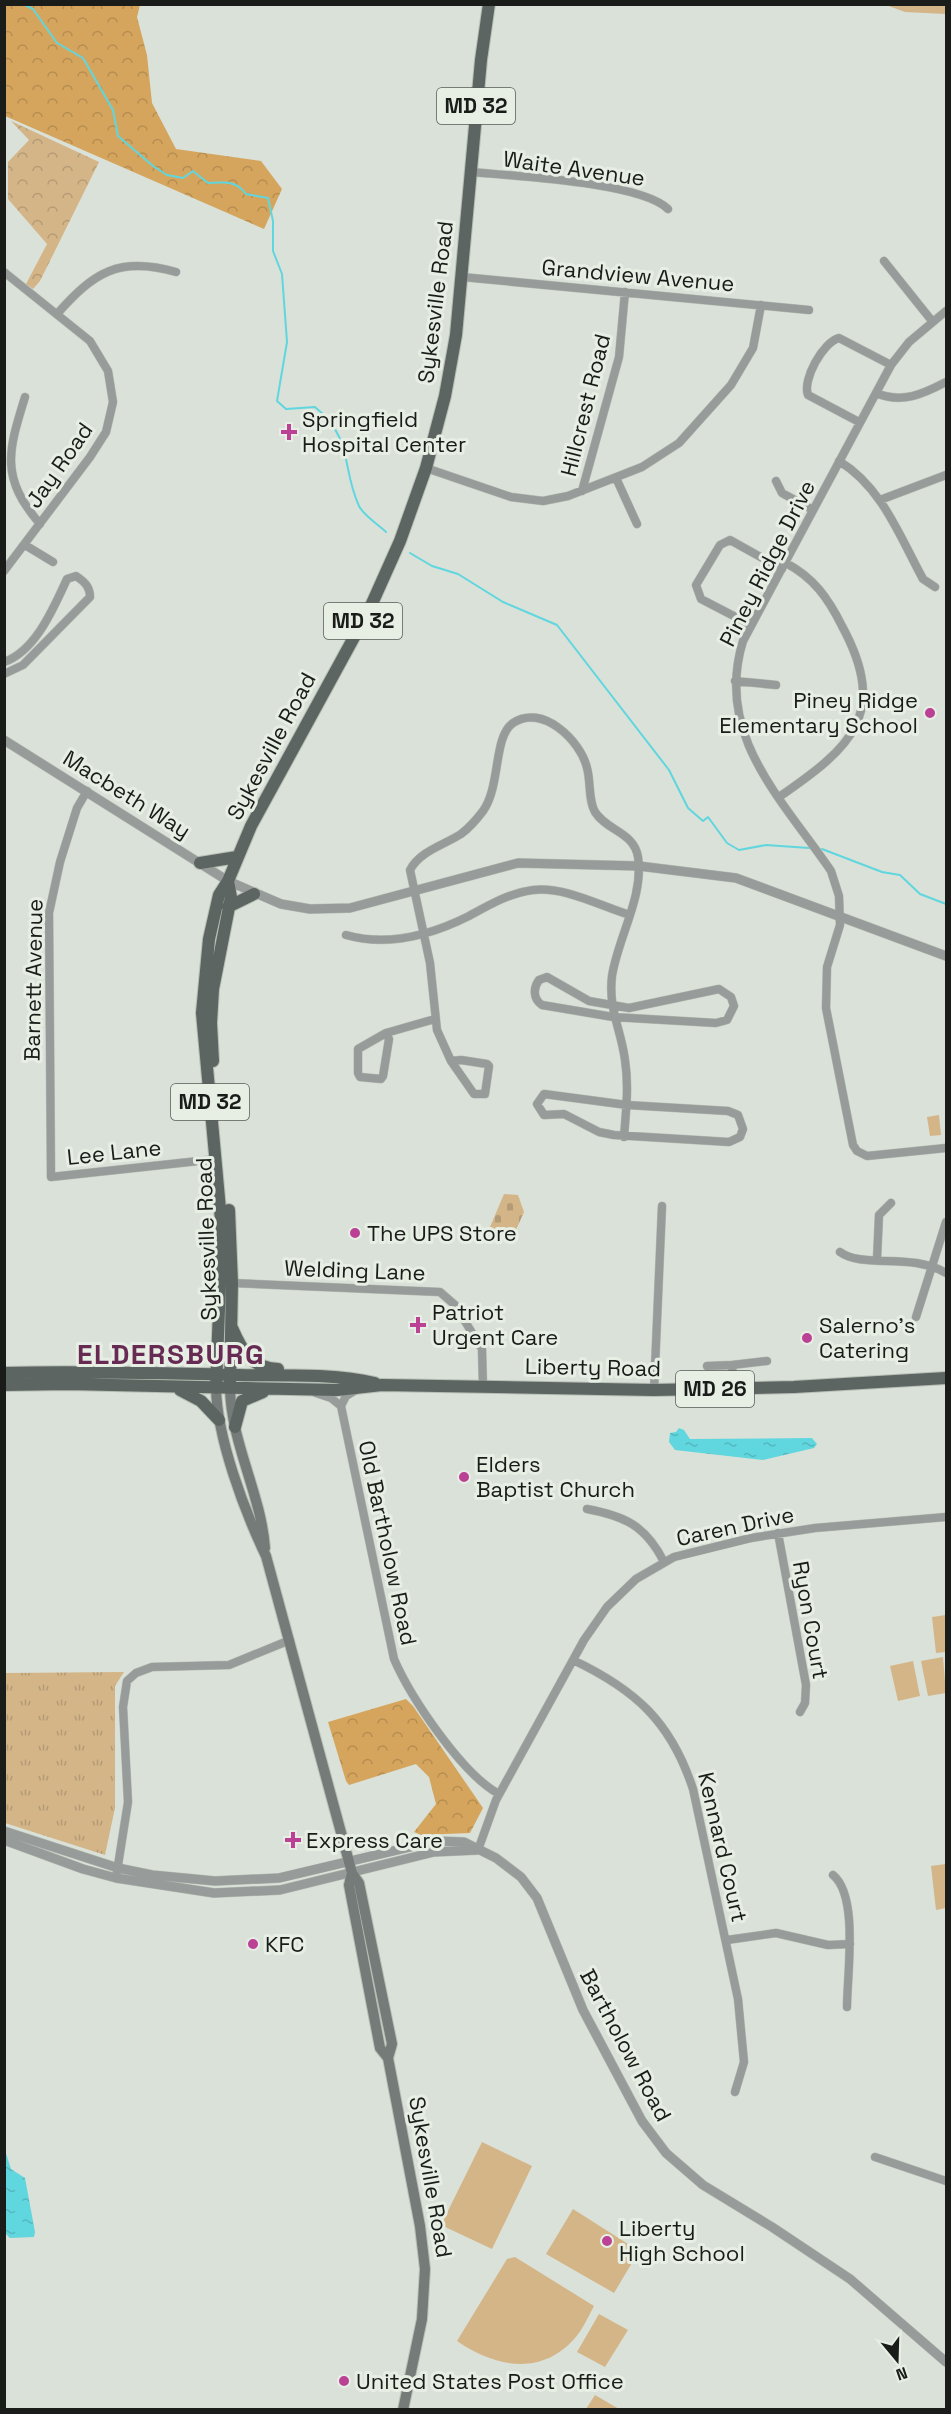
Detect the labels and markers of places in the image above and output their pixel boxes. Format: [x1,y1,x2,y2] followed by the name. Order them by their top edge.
[302,405,466,458] place label: Springfield Hospital Center
[280,423,298,441] marker: Springfield Hospital Center
[719,686,918,739] place label: Piney Ridge Elementary School
[923,706,937,720] marker: Piney Ridge Elementary School
[367,1219,517,1247] place label: The UPS Store
[348,1226,362,1240] marker: The UPS Store
[432,1298,558,1351] place label: Patriot Urgent Care
[819,1311,915,1364] place label: Salerno's Catering
[409,1316,427,1334] marker: Patriot Urgent Care
[800,1331,814,1345] marker: Salerno's Catering
[476,1450,635,1503] place label: Elders Baptist Church
[457,1470,471,1484] marker: Elders Baptist Church
[306,1826,443,1854] place label: Express Care
[284,1831,302,1849] marker: Express Care
[265,1930,304,1958] place label: KFC
[246,1937,260,1951] marker: KFC
[619,2214,745,2267] place label: Liberty High School
[600,2234,614,2248] marker: Liberty High School
[356,2367,624,2395] place label: United States Post Office
[337,2374,351,2388] marker: United States Post Office

